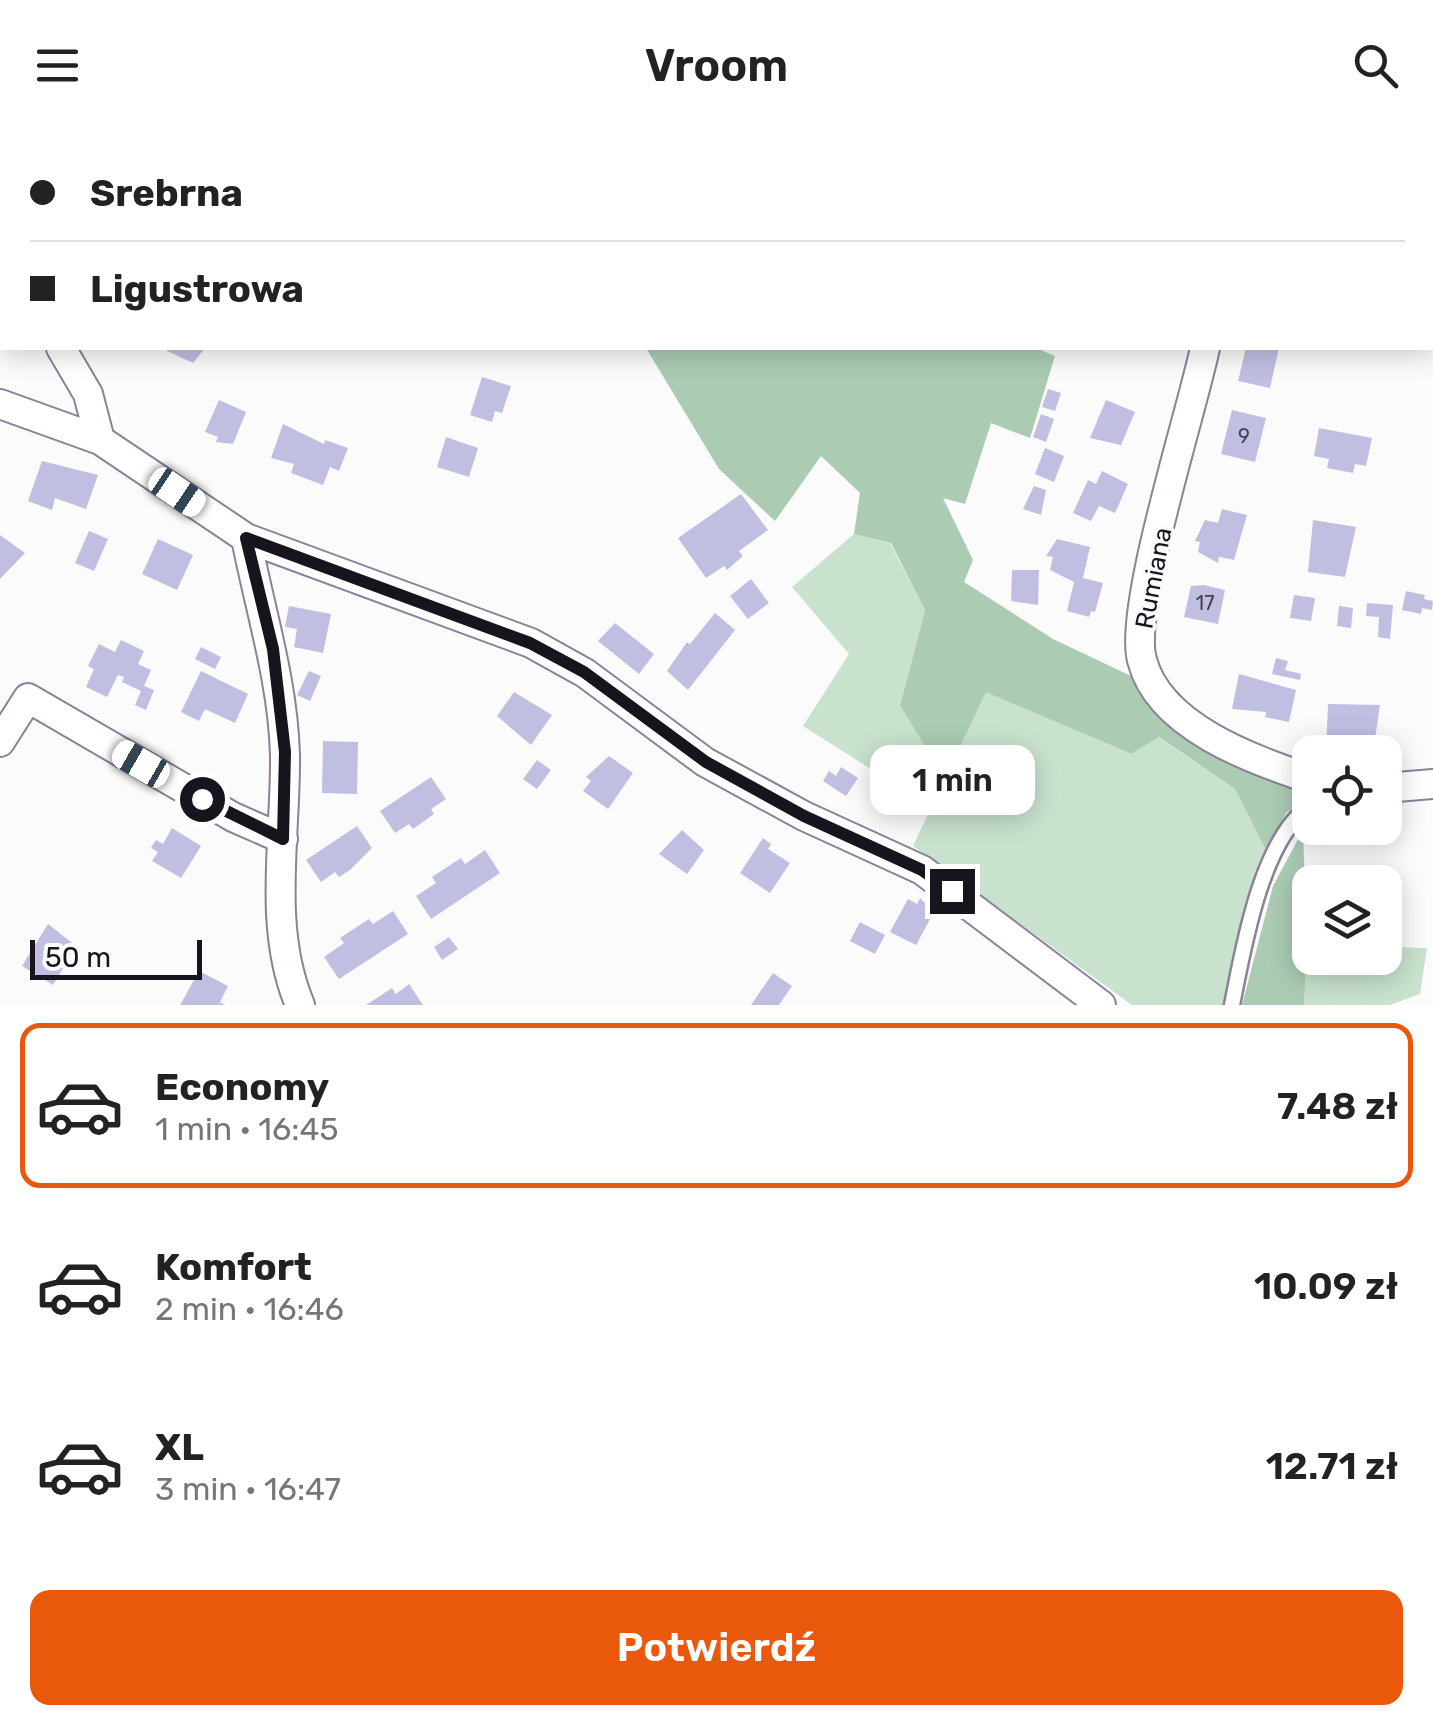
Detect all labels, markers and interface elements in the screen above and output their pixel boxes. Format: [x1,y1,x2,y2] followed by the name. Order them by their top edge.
[30,38,85,93] icon: menu
[1348,38,1403,93] icon: search
[645,39,788,92] text: Vroom
[90,170,243,216] text: Srebrna
[90,266,304,312] text: Ligustrowa
[1238,424,1250,448] house number: 9
[144,463,210,521] car
[1129,525,1177,631] street label: Rumiana
[1196,591,1214,615] house number: 17
[1292,735,1402,975] map controls
[1292,735,1402,845] button: locate
[108,736,174,792] car
[870,746,1034,816] callout: 1 min
[912,761,993,799] text: 1 min
[180,777,225,822] route start
[1292,865,1402,975] button: layers
[930,869,975,914] route end
[30,935,202,980] scale bar
[45,941,111,974] text: 50 m
[35,1061,125,1151] icon: car
[155,1064,329,1110] text: Economy
[1277,1083,1398,1129] text: 7.48 zł
[155,1110,338,1148] text: 1 min · 16:45
[35,1241,125,1331] icon: car
[155,1244,312,1290] text: Komfort
[1254,1263,1398,1309] text: 10.09 zł
[155,1290,344,1328] text: 2 min · 16:46
[35,1421,125,1511] icon: car
[155,1424,204,1470] text: XL
[1266,1443,1398,1489] text: 12.71 zł
[155,1470,341,1508] text: 3 min · 16:47
[30,1590,1403,1705] button: Potwierdź

